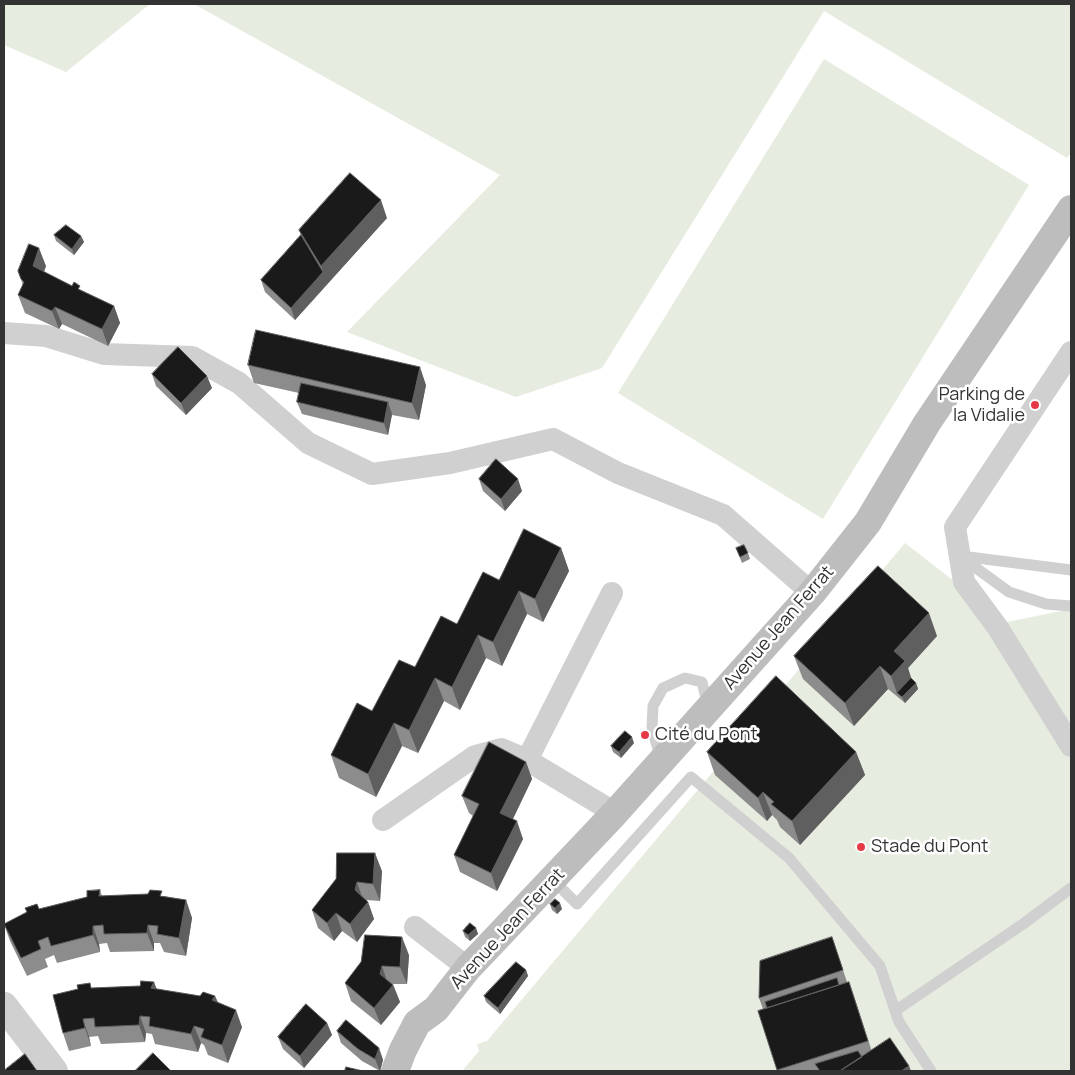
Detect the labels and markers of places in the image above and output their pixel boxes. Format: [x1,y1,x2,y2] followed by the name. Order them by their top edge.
[939,384,1025,426] place label: Parking de la Vidalie
[1029,399,1041,411] marker: Parking de la Vidalie
[655,724,758,746] place label: Cité du Pont
[639,729,651,741] marker: Cité du Pont
[871,836,988,858] place label: Stade du Pont
[855,841,867,853] marker: Stade du Pont

